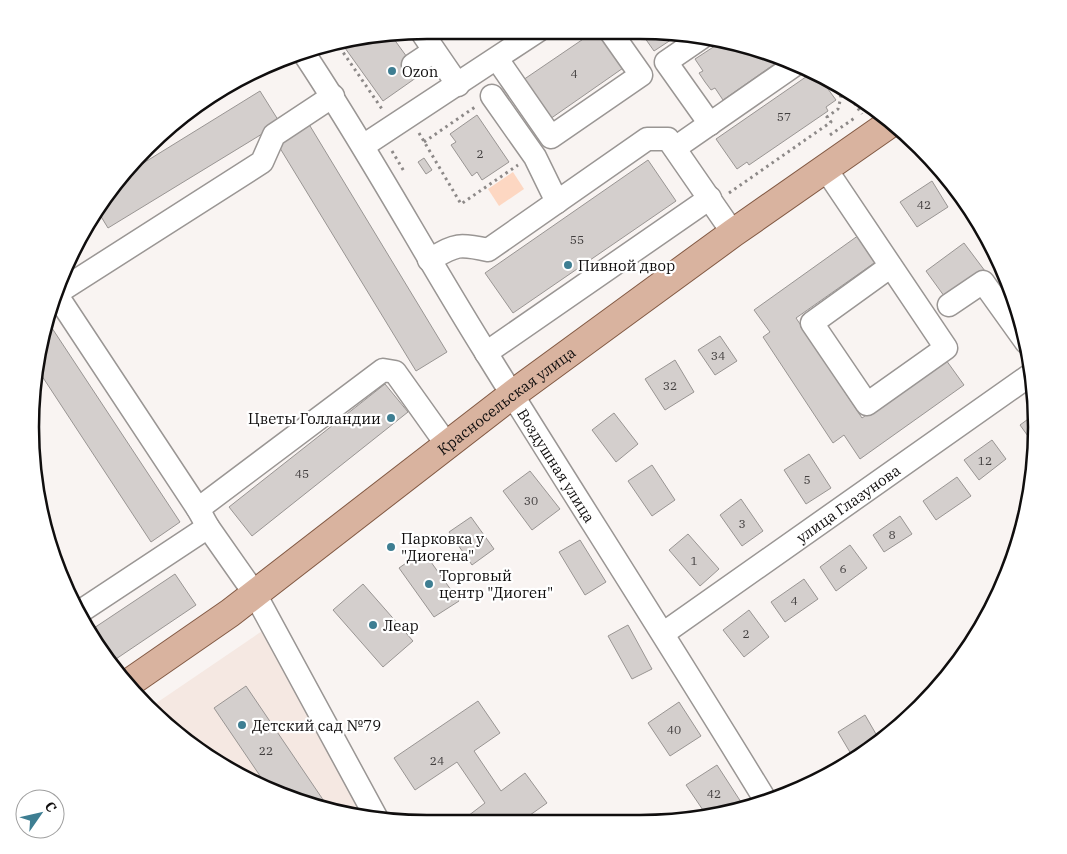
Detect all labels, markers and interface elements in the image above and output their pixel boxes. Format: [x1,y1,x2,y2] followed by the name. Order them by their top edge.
[402,62,439,81] place label: Ozon
[386,65,398,77] marker: Ozon
[570,66,578,81] house number: 4
[777,109,791,124] house number: 57
[476,146,484,161] house number: 2
[917,197,931,212] house number: 42
[570,232,584,247] house number: 55
[578,256,675,275] place label: Пивной двор
[562,259,574,271] marker: Пивной двор
[433,342,579,459] street label: Красносельская улица
[711,348,725,363] house number: 34
[663,378,677,393] house number: 32
[514,405,599,526] street label: Воздушная улица
[248,409,381,428] place label: Цветы Голландии
[385,412,397,424] marker: Цветы Голландии
[978,453,992,468] house number: 12
[792,460,904,547] street label: улица Глазунова
[295,466,309,481] house number: 45
[803,472,811,487] house number: 5
[524,493,538,508] house number: 30
[738,516,746,531] house number: 3
[888,527,896,542] house number: 8
[401,529,484,565] place label: Парковка у "Диогена"
[385,541,397,553] marker: Парковка у "Диогена"
[690,553,698,568] house number: 1
[839,561,847,576] house number: 6
[439,566,553,602] place label: Торговый центр "Диоген"
[423,578,435,590] marker: Торговый центр "Диоген"
[790,593,798,608] house number: 4
[383,616,419,635] place label: Леар
[367,619,379,631] marker: Леар
[742,626,750,641] house number: 2
[252,716,381,735] place label: Детский сад №79
[236,719,248,731] marker: Детский сад №79
[667,722,681,737] house number: 40
[259,743,273,758] house number: 22
[430,753,444,768] house number: 24
[707,786,721,801] house number: 42
[15,789,65,839] north arrow
[41,798,61,816] text: С

